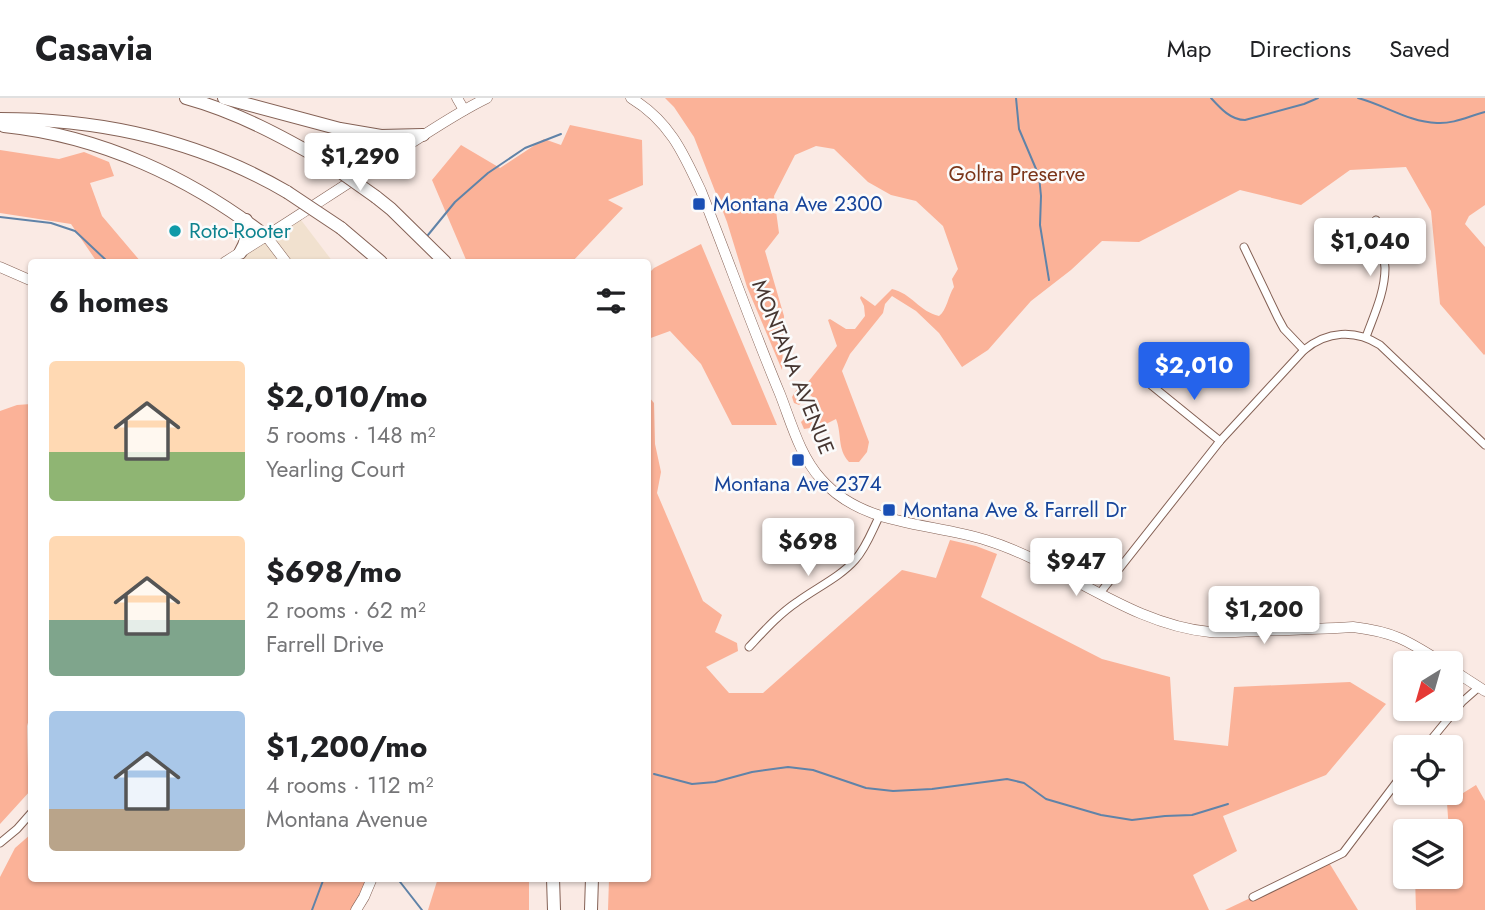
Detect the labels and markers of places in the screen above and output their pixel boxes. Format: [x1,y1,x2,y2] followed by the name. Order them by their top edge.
[303,134,417,193] pin: $1,290
[713,189,883,219] place label: Montana Ave 2300
[691,196,707,212] marker: Montana Ave 2300
[189,216,292,246] place label: Roto-Rooter
[1313,218,1427,278] pin: $1,040
[167,223,183,239] marker: Roto-Rooter
[1137,342,1251,402] pin: $2,010
[790,452,806,468] marker: Montana Ave 2374
[714,469,882,499] place label: Montana Ave 2374
[903,495,1128,525] place label: Montana Ave & Farrell Dr
[881,502,897,518] marker: Montana Ave & Farrell Dr
[767,518,849,578] pin: $698
[1035,538,1117,598] pin: $947
[1207,587,1321,646] pin: $1,200

